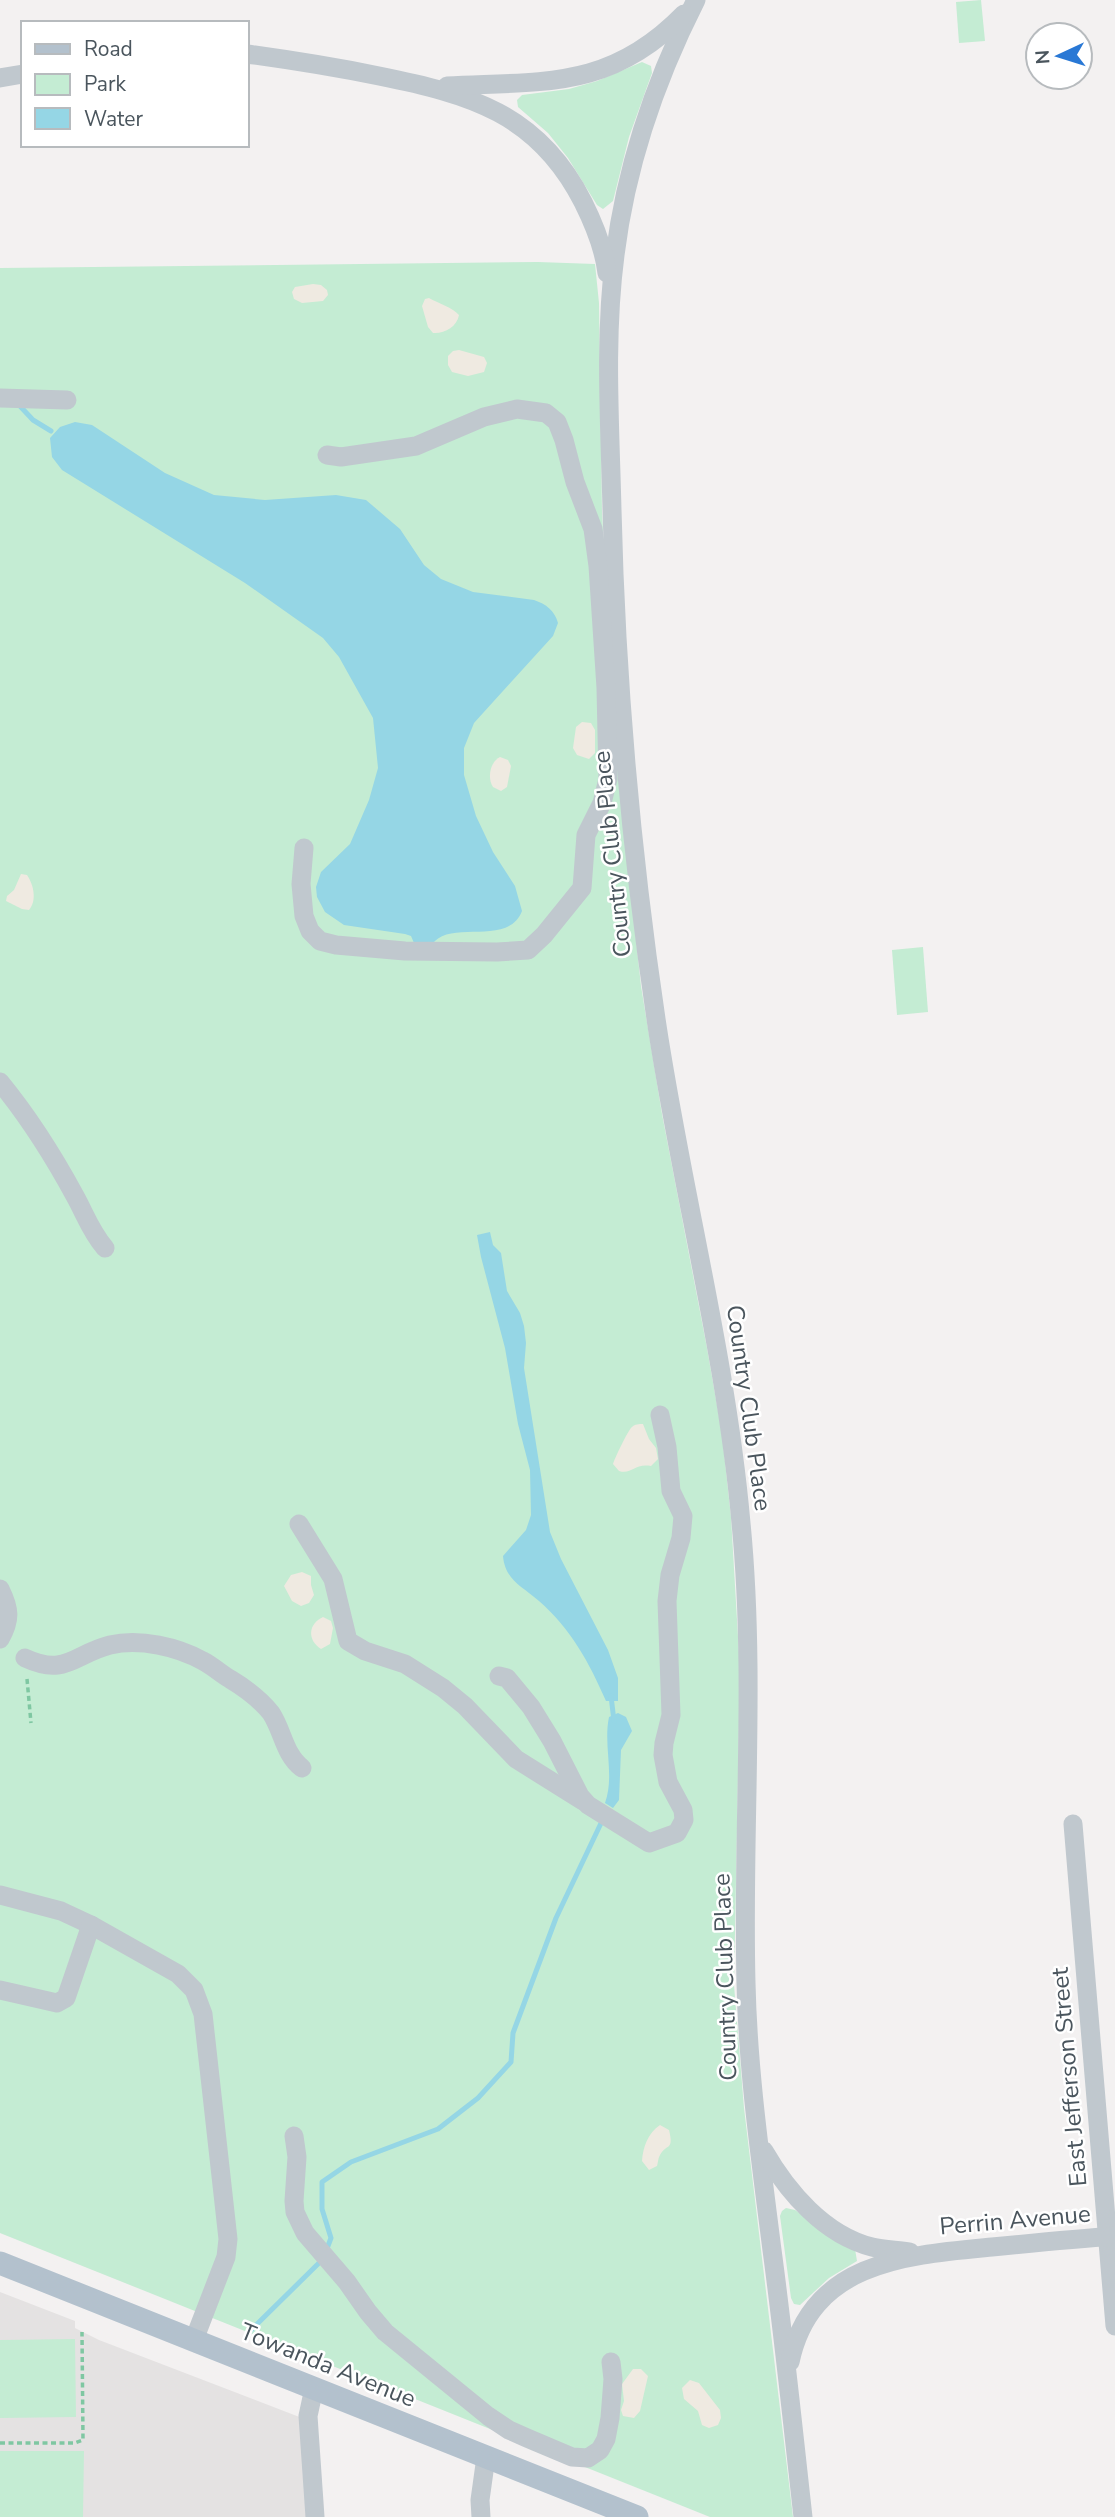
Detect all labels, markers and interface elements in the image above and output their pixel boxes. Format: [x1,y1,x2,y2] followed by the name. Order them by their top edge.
[21,21,248,147] legend
[1024,21,1094,91] north arrow
[84,35,133,63] text: Road
[1030,49,1057,65] text: N
[84,70,126,98] text: Park
[84,105,143,133] text: Water
[585,749,639,959] street label: Country Club Place
[719,1303,779,1513] street label: Country Club Place
[705,1873,745,2081] street label: Country Club Place
[1043,1966,1095,2188] street label: East Jefferson Street
[938,2197,1092,2243] street label: Perrin Avenue
[235,2315,421,2415] street label: Towanda Avenue

